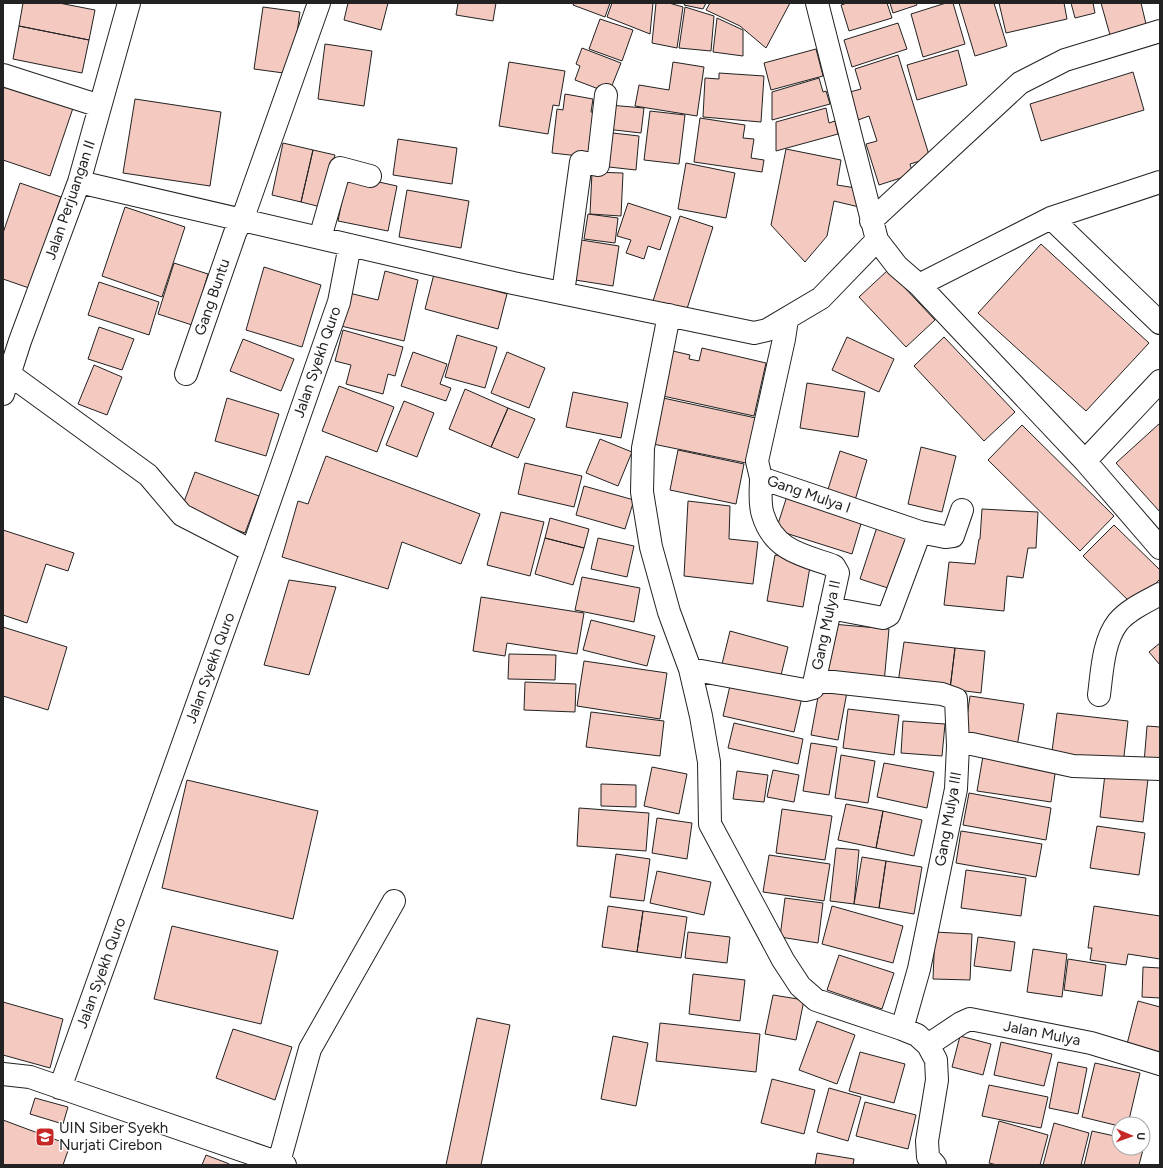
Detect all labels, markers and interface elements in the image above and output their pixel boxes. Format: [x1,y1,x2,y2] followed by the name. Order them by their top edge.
[41,138,99,262] street label: Jalan Perjuangan II
[190,256,234,338] street label: Gang Buntu
[289,304,345,420] street label: Jalan Syekh Quro
[765,471,853,517] street label: Gang Mulya I
[808,578,844,672] street label: Gang Mulya II
[182,610,239,726] street label: Jalan Syekh Quro
[931,770,965,868] street label: Gang Mulya III
[73,915,130,1031] street label: Jalan Syekh Quro
[1002,1017,1082,1049] street label: Jalan Mulya
[1111,1116,1151,1156] north arrow
[59,1119,168,1154] place label: UIN Siber Syekh Nurjati Cirebon
[34,1126,56,1148] school or university icon: UIN Siber Syekh Nurjati Cirebon
[1134,1132,1147,1141] text: U

